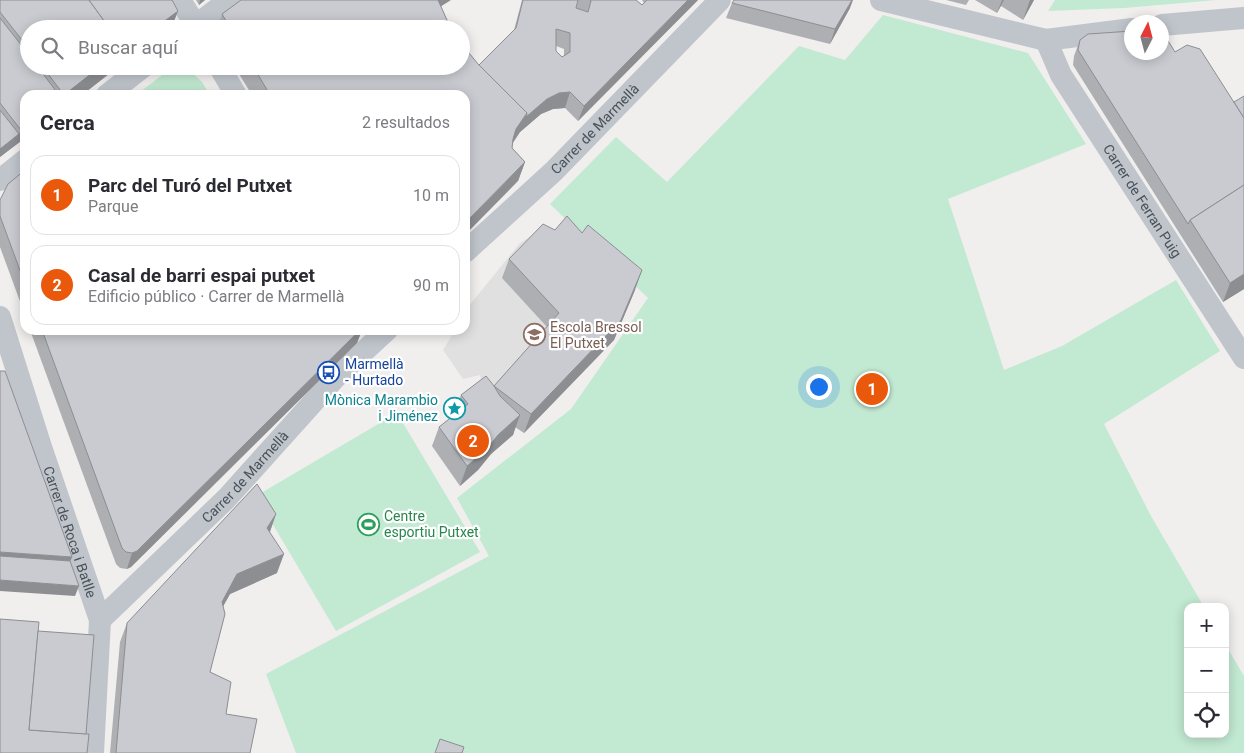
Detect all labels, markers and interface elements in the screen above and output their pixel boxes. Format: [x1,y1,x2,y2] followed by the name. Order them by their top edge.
[1124,15,1169,60] north arrow
[20,20,470,75] search box
[38,34,66,62] icon: search
[78,36,178,59] text: Buscar aquí
[548,81,642,177] street label: Carrer de Marmellà
[40,111,95,135] text: Cerca
[362,113,450,132] text: 2 resultados
[1100,141,1185,260] street label: Carrer de Ferran Puig
[88,174,292,197] text: Parc del Turó del Putxet
[52,186,62,205] text: 1
[413,186,449,205] text: 10 m
[88,197,138,216] text: Parque
[88,264,315,287] text: Casal de barri espai putxet
[52,276,62,295] text: 2
[413,276,449,295] text: 90 m
[88,287,345,306] text: Edificio público · Carrer de Marmellà
[550,319,642,351] place label: Escola Bressol El Putxet
[522,323,546,347] school or university icon: Escola Bressol El Putxet
[345,356,404,388] place label: Marmellà - Hurtado
[317,360,341,384] bus stop icon: Marmellà - Hurtado
[856,370,888,408] pin: 1
[806,374,832,400] your location
[325,392,438,424] place label: Mònica Marambio i Jiménez
[442,396,466,420] place icon: Mònica Marambio i Jiménez
[457,422,489,460] pin: 2
[199,428,292,526] street label: Carrer de Marmellà
[40,464,100,600] street label: Carrer de Roca i Batlle
[384,508,479,540] place label: Centre esportiu Putxet
[356,512,380,536] sports icon: Centre esportiu Putxet
[1184,603,1229,738] map controls
[1184,603,1229,648] button: +
[1184,648,1229,693] button: −
[1184,693,1229,738] button: locate

